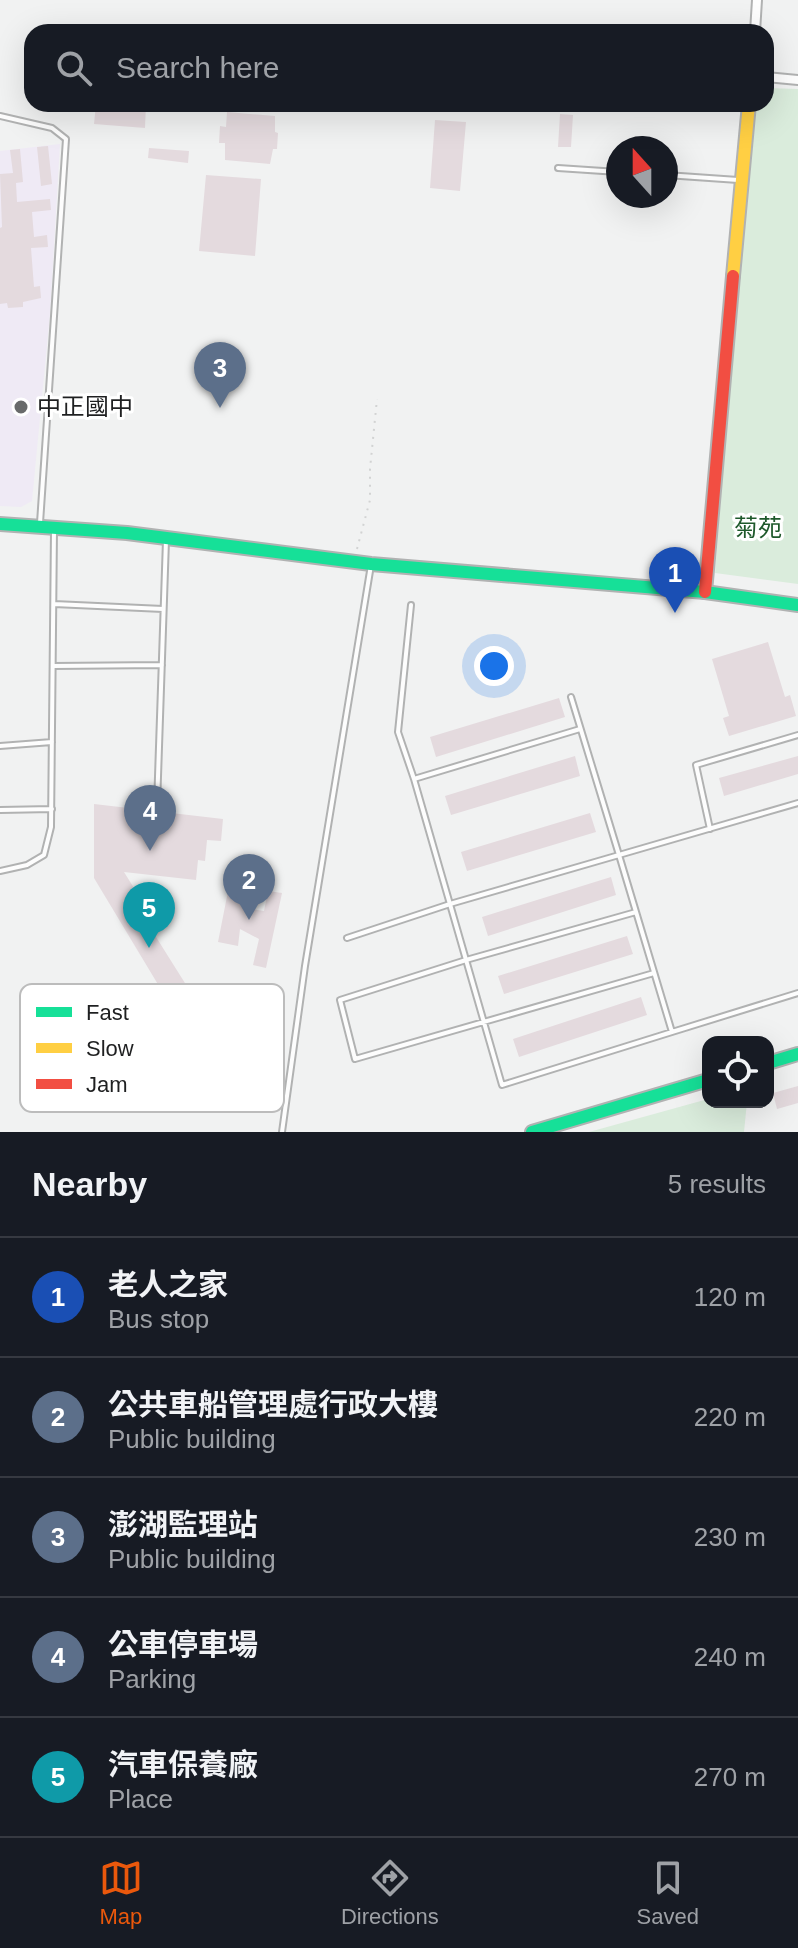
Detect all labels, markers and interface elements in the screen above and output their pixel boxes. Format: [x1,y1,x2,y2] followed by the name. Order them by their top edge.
[24,24,774,112] search box
[52,46,96,90] icon: search
[116,51,279,84] text: Search here
[606,136,678,208] north arrow
[194,342,246,408] pin: 3
[37,393,133,420] place label: 中正國中
[12,398,30,416] marker: 中正國中
[734,514,782,541] park label: 菊苑
[649,547,701,613] pin: 1
[474,646,514,686] your location
[124,785,176,851] pin: 4
[223,854,275,920] pin: 2
[123,882,175,948] pin: 5
[20,984,284,1112] legend
[86,1000,129,1025] text: Fast
[86,1036,134,1061] text: Slow
[702,1036,774,1108] map controls
[702,1036,774,1108] button: locate
[86,1072,128,1097] text: Jam
[32,1165,147,1203] text: Nearby
[668,1169,766,1199] text: 5 results
[108,1268,228,1301] text: 老人之家
[51,1282,65,1312] text: 1
[694,1282,766,1312] text: 120 m
[108,1304,209,1334] text: Bus stop
[108,1388,438,1421] text: 公共車船管理處行政大樓
[51,1402,65,1432] text: 2
[694,1402,766,1432] text: 220 m
[108,1424,276,1454] text: Public building
[108,1508,258,1541] text: 澎湖監理站
[51,1522,65,1552] text: 3
[694,1522,766,1552] text: 230 m
[108,1544,276,1574] text: Public building
[108,1628,258,1661] text: 公車停車場
[51,1642,65,1672] text: 4
[694,1642,766,1672] text: 240 m
[108,1664,196,1694] text: Parking
[108,1748,258,1781] text: 汽車保養廠
[51,1762,65,1792] text: 5
[694,1762,766,1792] text: 270 m
[108,1784,173,1814] text: Place
[99,1856,143,1930] tab: Map
[341,1856,439,1930] tab: Directions
[637,1856,699,1930] tab: Saved

